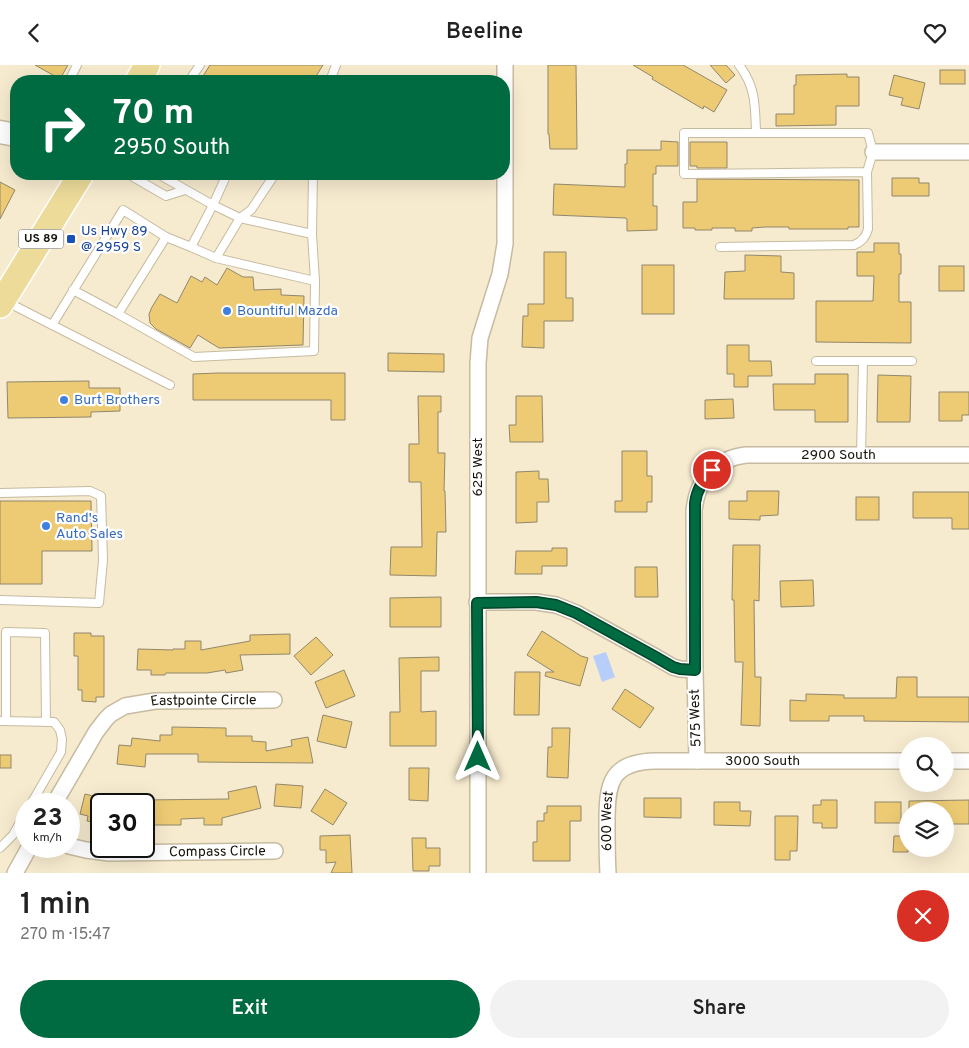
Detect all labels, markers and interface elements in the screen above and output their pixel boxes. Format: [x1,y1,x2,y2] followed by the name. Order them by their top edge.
[20,19,48,47] icon: back
[446,19,523,46] text: Beeline
[921,19,949,47] icon: heart
[113,92,194,136] text: 70 m
[30,95,95,160] icon: right
[113,135,230,162] text: 2950 South
[81,223,148,256] place label: Us Hwy 89 @ 2959 S
[18,229,64,248] road number: US 89
[65,233,77,245] marker: Us Hwy 89 @ 2959 S
[237,303,338,320] place label: Bountiful Mazda
[221,305,233,317] marker: Bountiful Mazda
[74,392,160,409] place label: Burt Brothers
[58,394,70,406] marker: Burt Brothers
[470,437,487,497] street label: 625 West
[801,447,876,464] street label: 2900 South
[691,449,733,491] pin
[698,456,726,484] icon: arrive
[56,510,123,543] place label: Rand's Auto Sales
[40,520,52,532] marker: Rand's Auto Sales
[686,689,706,747] street label: 575 West
[149,692,257,710] street label: Eastpointe Circle
[451,730,503,782] position arrow
[899,737,954,857] map controls
[899,737,954,792] button: search
[725,753,800,770] street label: 3000 South
[598,790,617,851] street label: 600 West
[90,793,155,858] speed limit sign: 30
[899,802,954,857] button: layers
[32,803,63,835] text: 23
[33,830,62,846] text: km/h
[169,843,266,861] street label: Compass Circle
[20,887,91,924] text: 1 min
[897,890,949,942] button: close
[20,925,110,945] text: 270 m · 15:47
[20,980,480,1038] button: Exit
[490,980,949,1038] button: Share

